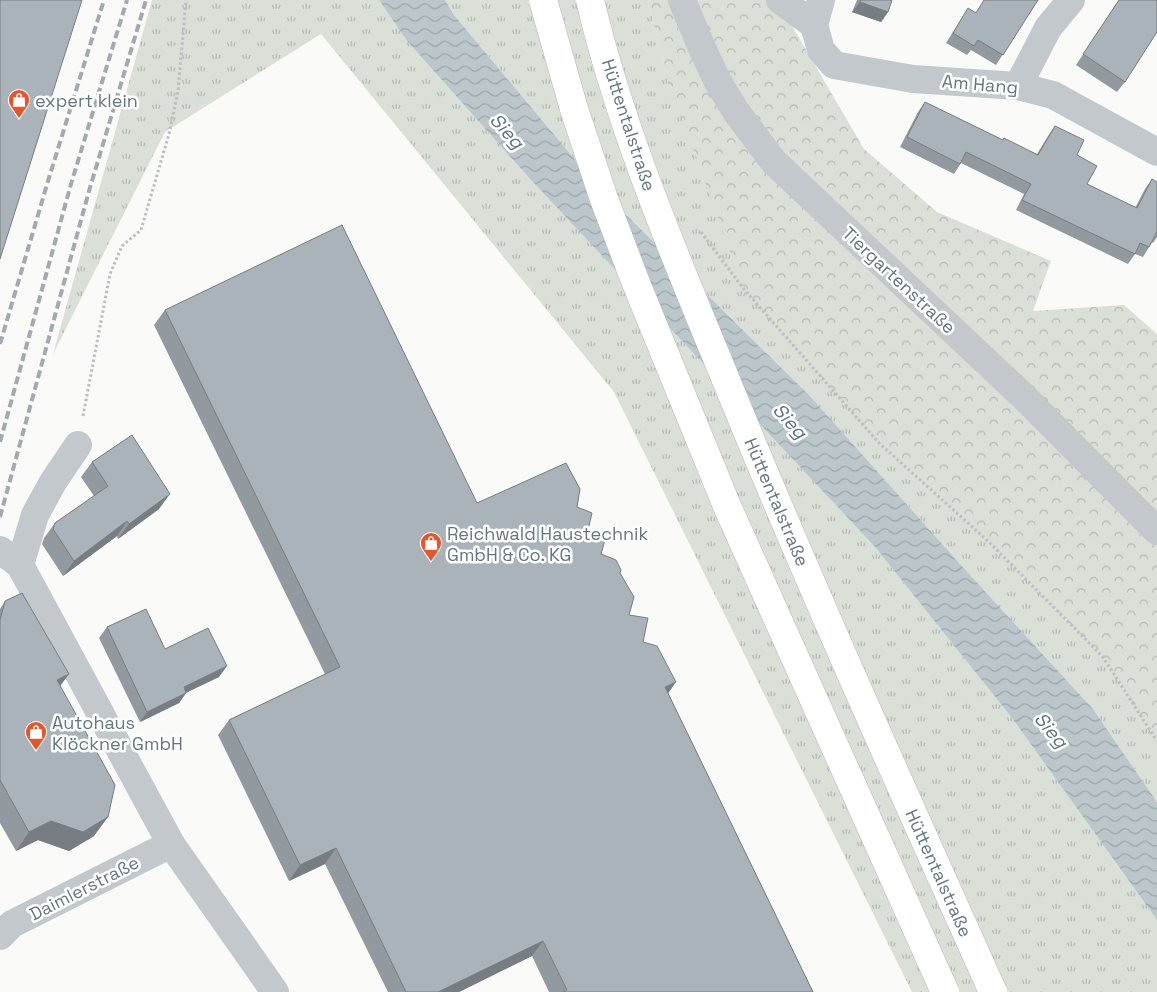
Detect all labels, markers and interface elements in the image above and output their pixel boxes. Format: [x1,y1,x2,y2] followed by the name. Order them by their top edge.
[597,56,661,194] street label: Hüttentalstraße
[941,69,1019,99] street label: Am Hang
[7,88,31,119] shop icon: expert klein
[35,89,138,112] place label: expert klein
[484,108,530,155] water label: Sieg
[838,222,960,338] street label: Tiergartenstraße
[767,398,813,445] water label: Sieg
[740,434,814,570] street label: Hüttentalstraße
[447,522,648,566] place label: Reichwald Haustechnik GmbH & Co. KG
[419,531,443,562] shop icon: Reichwald Haustechnik GmbH & Co. KG
[1029,707,1074,754] water label: Sieg
[52,711,183,755] place label: Autohaus Klöckner GmbH
[24,720,48,751] shop icon: Autohaus Klöckner GmbH
[900,805,978,941] street label: Hüttentalstraße
[25,850,143,926] street label: Daimlerstraße

